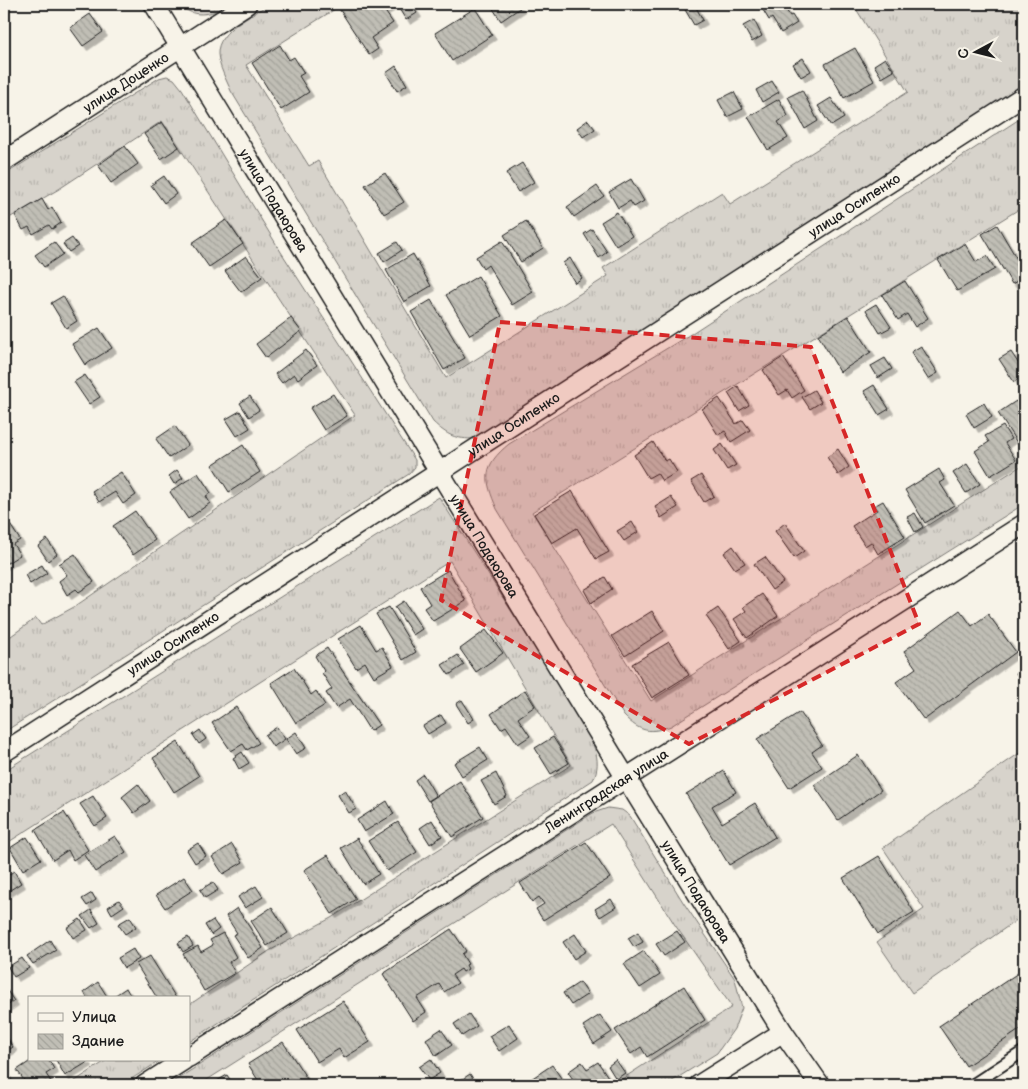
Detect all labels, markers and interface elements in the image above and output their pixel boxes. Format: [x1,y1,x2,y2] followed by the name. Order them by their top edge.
[950,28,1000,78] north arrow
[955,47,973,59] text: С
[80,49,172,117] street label: улица Доценко
[235,146,312,256] street label: улица Подаюрова
[806,170,904,241] street label: улица Осипенко
[465,389,563,460] street label: улица Осипенко
[446,492,523,602] street label: улица Подаюрова
[124,608,222,679] street label: улица Осипенко
[541,745,672,837] street label: Ленинградская улица
[657,837,734,947] street label: улица Подаюрова
[28,996,190,1062] legend
[72,1008,117,1027] text: Улица
[72,1032,124,1051] text: Здание

